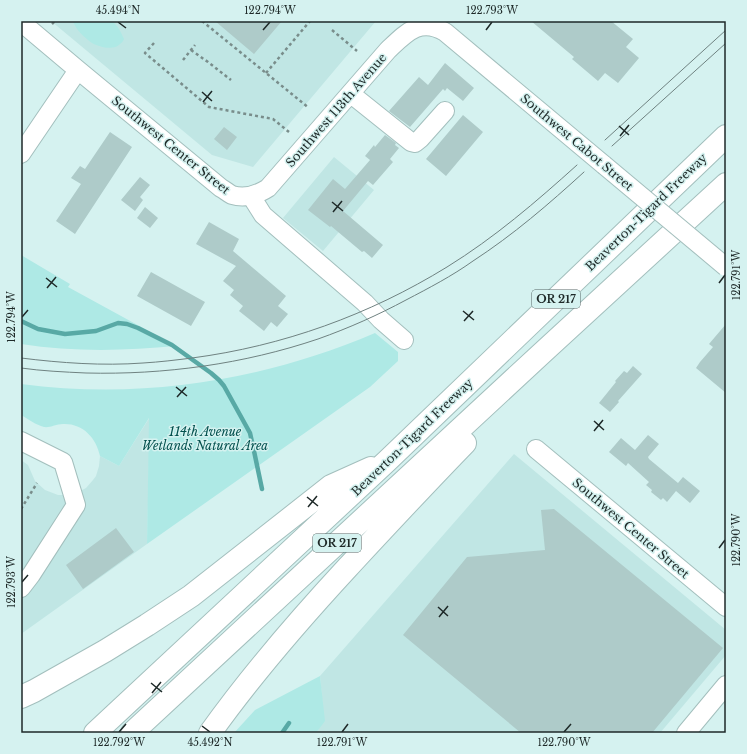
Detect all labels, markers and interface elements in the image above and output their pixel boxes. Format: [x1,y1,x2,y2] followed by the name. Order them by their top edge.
[96,4,140,17] text: 45.494°N
[244,4,296,17] text: 122.794°W
[466,4,518,17] text: 122.793°W
[282,50,390,170] street label: Southwest 113th Avenue
[518,90,637,194] street label: Southwest Cabot Street
[109,93,233,198] street label: Southwest Center Street
[582,150,710,274] street label: Beaverton-Tigard Freeway
[730,250,743,300] text: 122.791°W
[532,290,580,308] road number: OR 217
[5,291,18,343] text: 122.794°W
[348,375,476,499] street label: Beaverton-Tigard Freeway
[142,424,268,453] park label: 114th Avenue Wetlands Natural Area
[570,475,693,581] street label: Southwest Center Street
[730,513,743,567] text: 122.790°W
[313,534,361,552] road number: OR 217
[5,556,18,608] text: 122.793°W
[93,736,145,749] text: 122.792°W
[188,736,233,749] text: 45.492°N
[317,736,367,749] text: 122.791°W
[537,736,591,749] text: 122.790°W

